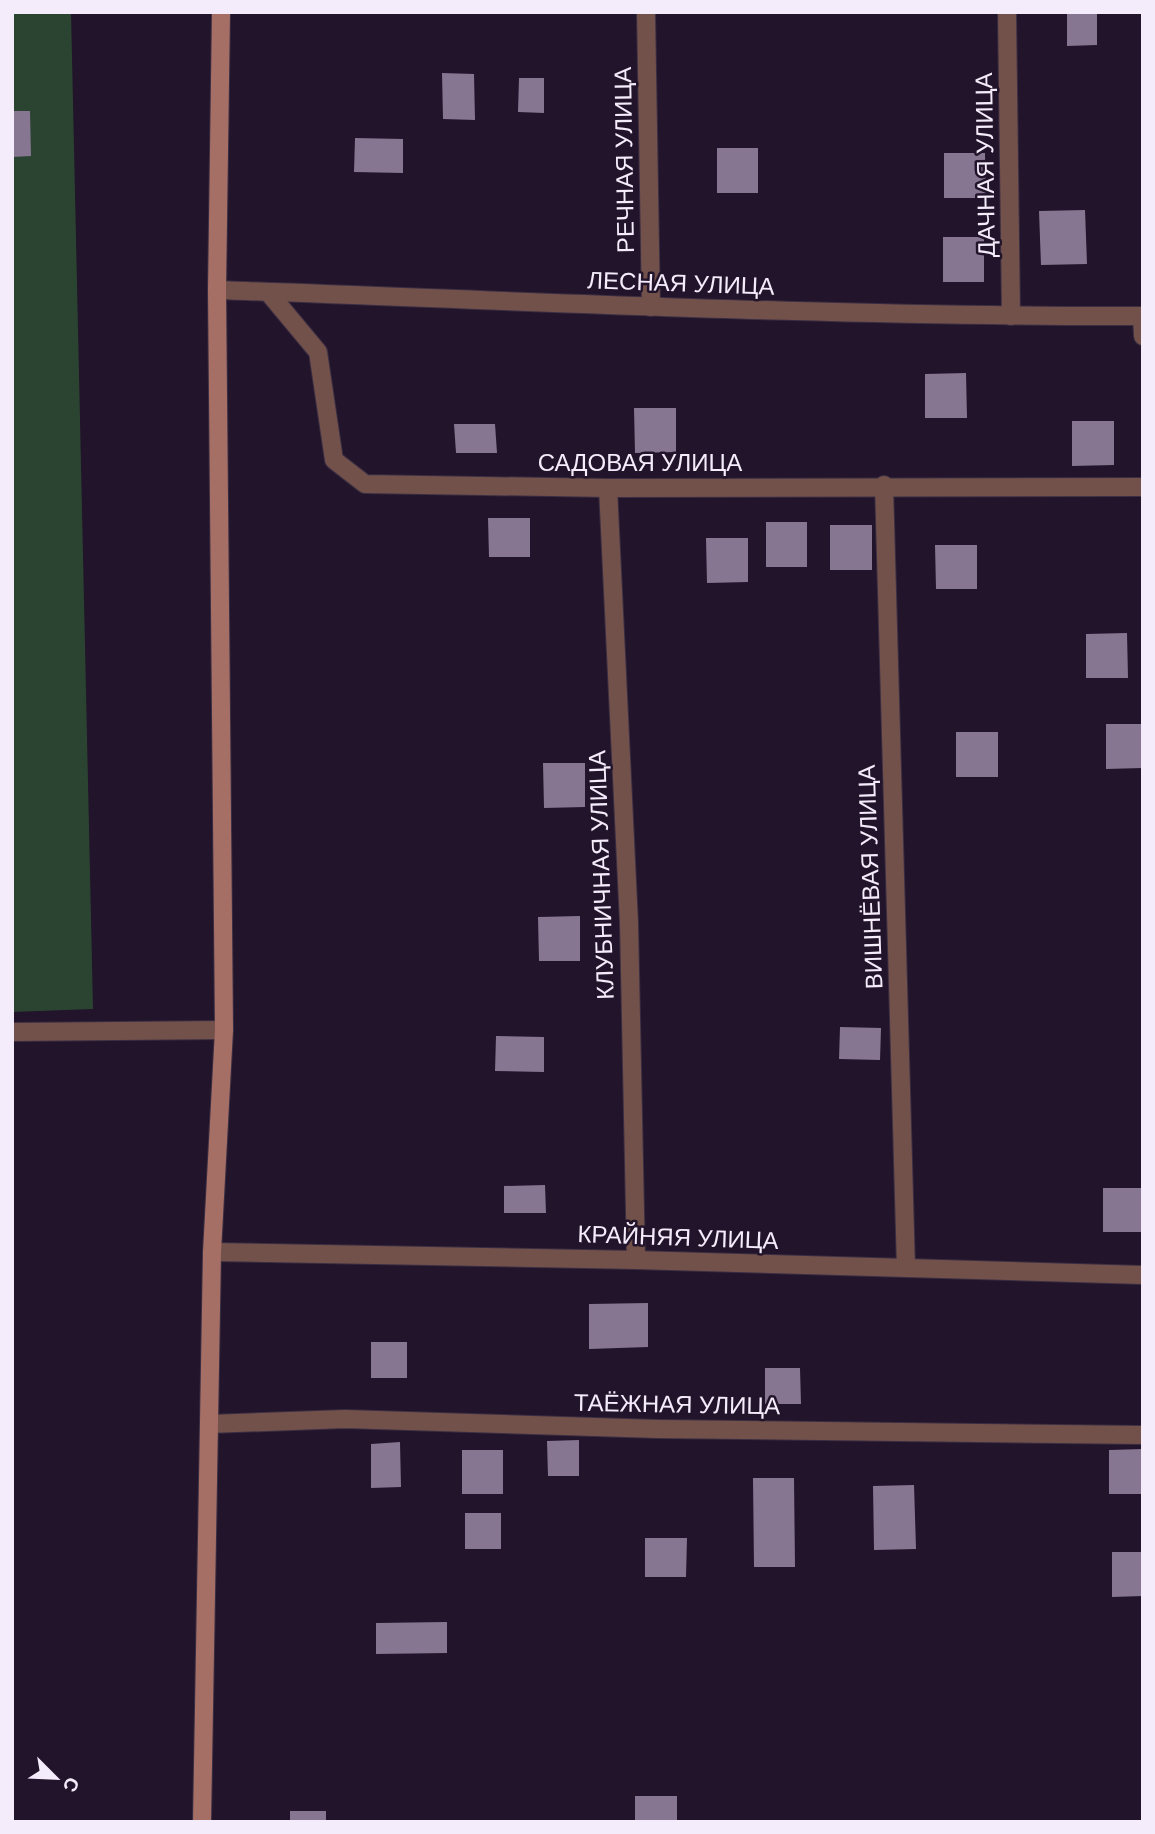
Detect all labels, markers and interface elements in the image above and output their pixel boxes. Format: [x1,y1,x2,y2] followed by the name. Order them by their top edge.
[607,67,641,253] street label: РЕЧНАЯ УЛИЦА
[968,72,1002,258] street label: ДАЧНАЯ УЛИЦА
[587,264,775,302] street label: ЛЕСНАЯ УЛИЦА
[538,447,742,478] street label: САДОВАЯ УЛИЦА
[581,750,621,1000] street label: КЛУБНИЧНАЯ УЛИЦА
[851,764,889,990] street label: ВИШНЁВАЯ УЛИЦА
[577,1218,779,1256] street label: КРАЙНЯЯ УЛИЦА
[574,1387,780,1421] street label: ТАЁЖНАЯ УЛИЦА
[21,1743,91,1813] north arrow
[57,1773,85,1796] text: С

